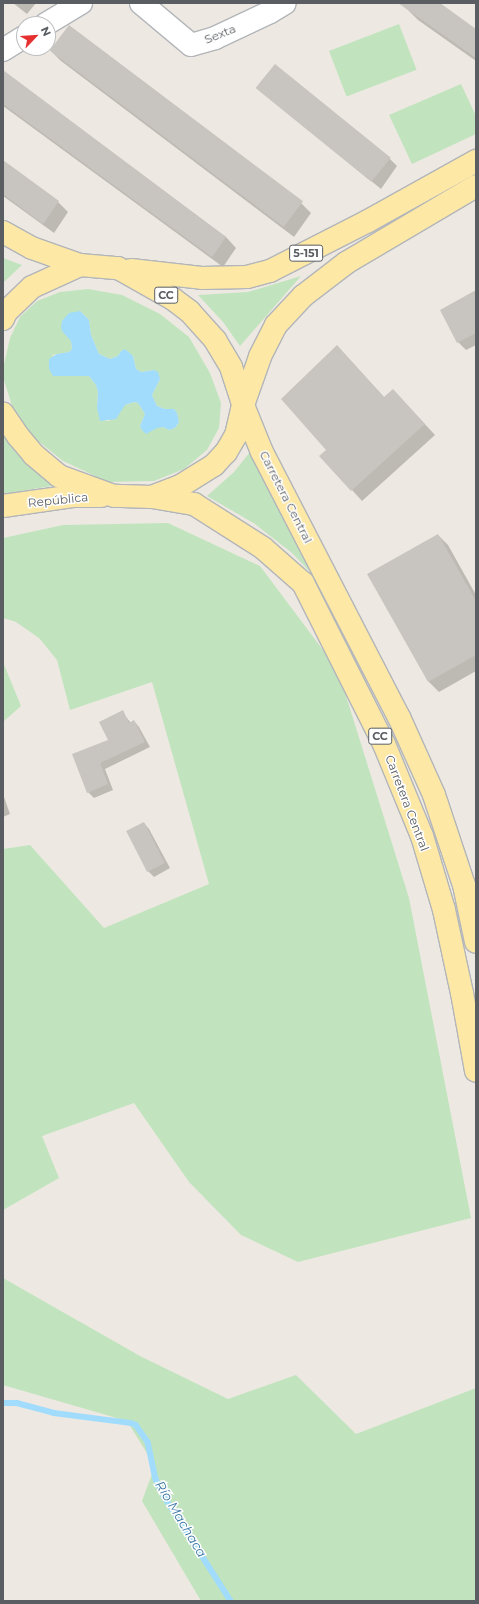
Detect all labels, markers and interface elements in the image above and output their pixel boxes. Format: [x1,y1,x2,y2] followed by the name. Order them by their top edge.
[16,16,56,56] north arrow
[202,21,238,47] street label: Sexta
[38,24,54,38] text: N
[289,244,323,262] road number: 5-151
[154,286,178,304] road number: CC
[257,448,315,546] street label: Carretera Central
[27,490,89,510] street label: República
[368,727,392,745] road number: CC
[382,753,432,853] street label: Carretera Central
[152,1478,210,1560] water label: Río Machaca

